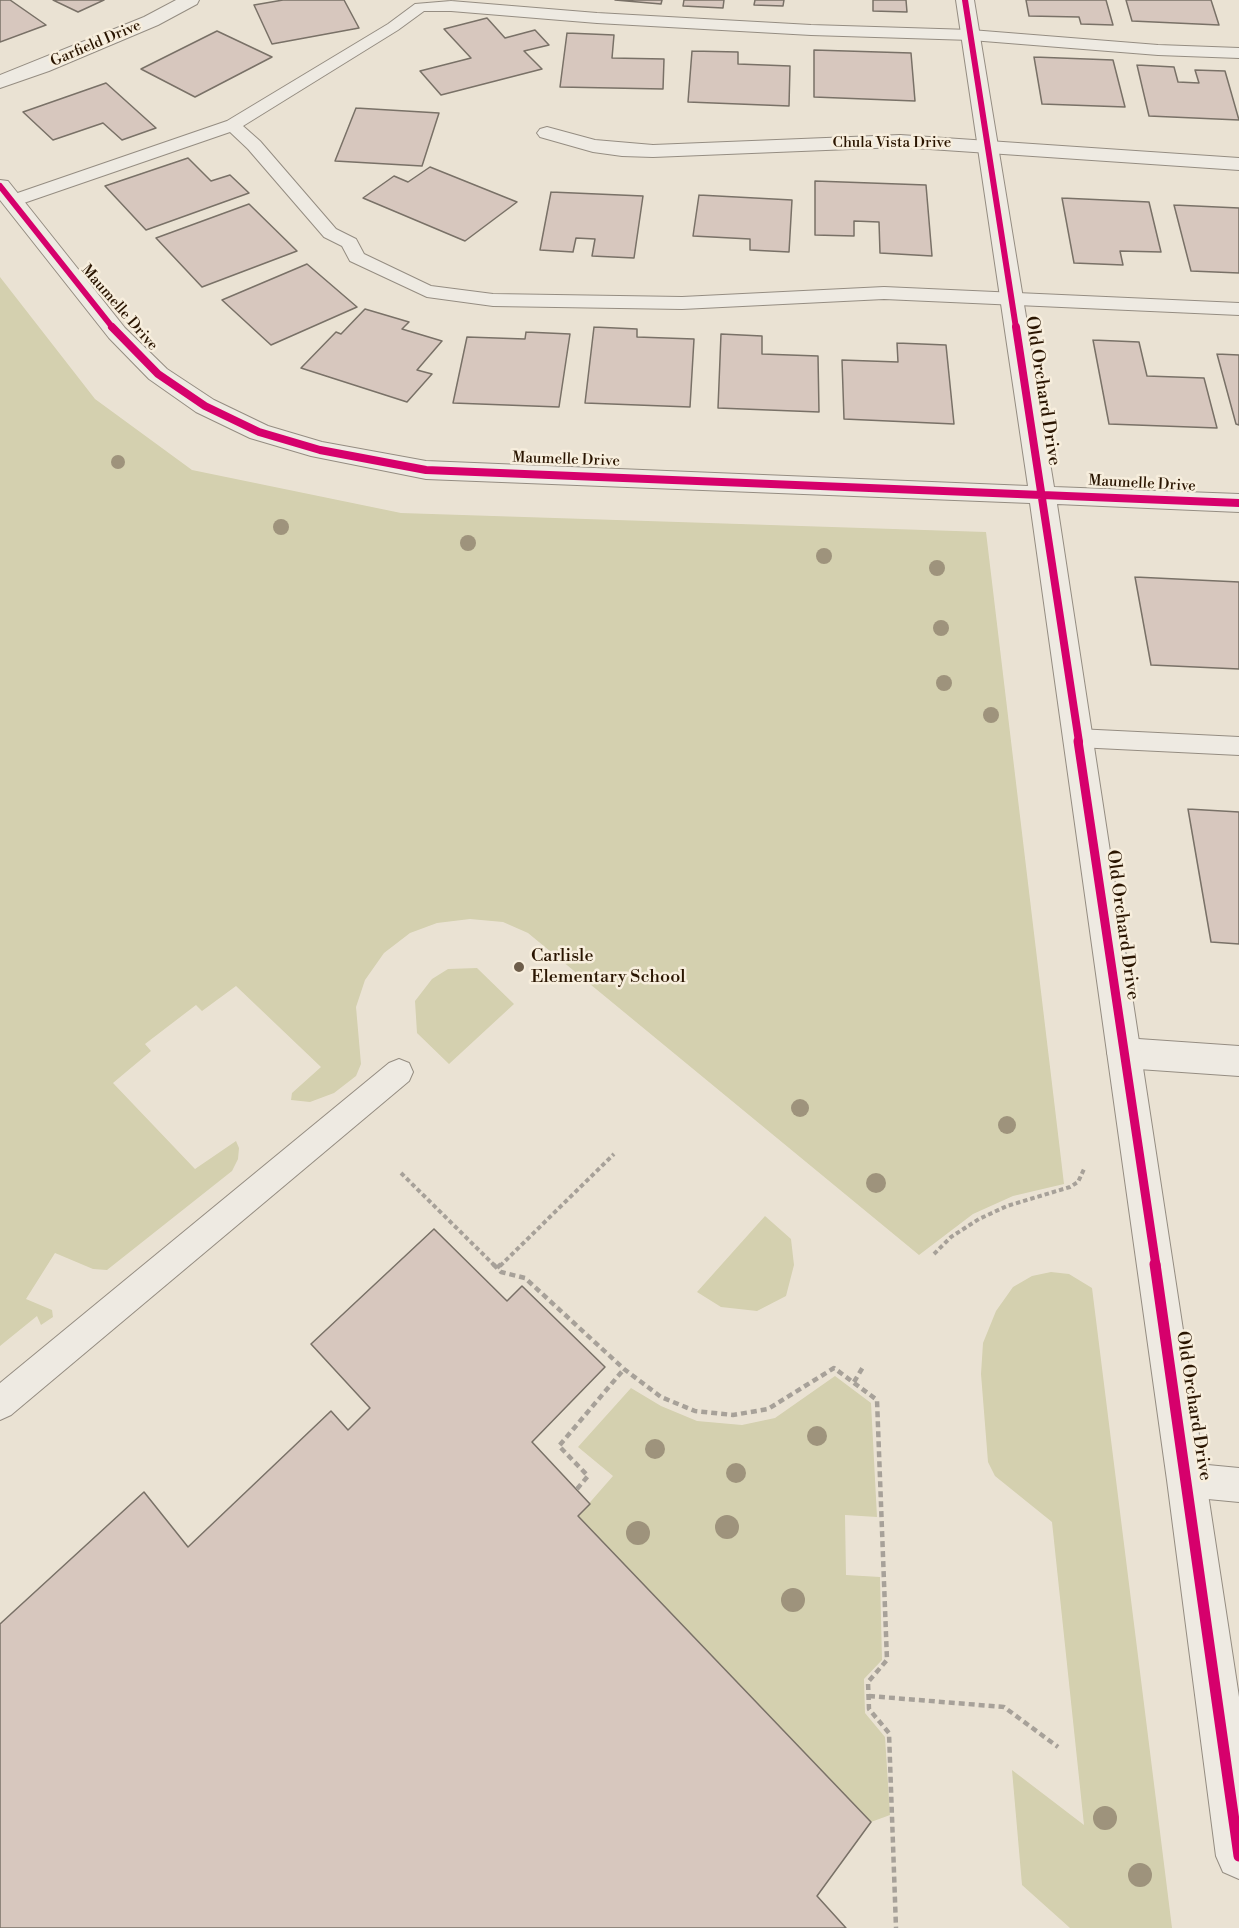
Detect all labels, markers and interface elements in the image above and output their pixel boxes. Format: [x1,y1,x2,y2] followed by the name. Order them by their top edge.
[48,17,144,71] street label: Garfield Drive
[833,134,951,152] street label: Chula Vista Drive
[77,261,161,355] street label: Maumelle Drive
[1020,315,1064,467] street label: Old Orchard Drive
[512,449,620,471] street label: Maumelle Drive
[1088,472,1196,496] street label: Maumelle Drive
[1101,849,1143,1001] street label: Old Orchard Drive
[531,946,686,988] place label: Carlisle Elementary School
[512,960,526,974] marker: Carlisle Elementary School
[1171,1330,1215,1482] street label: Old Orchard Drive

